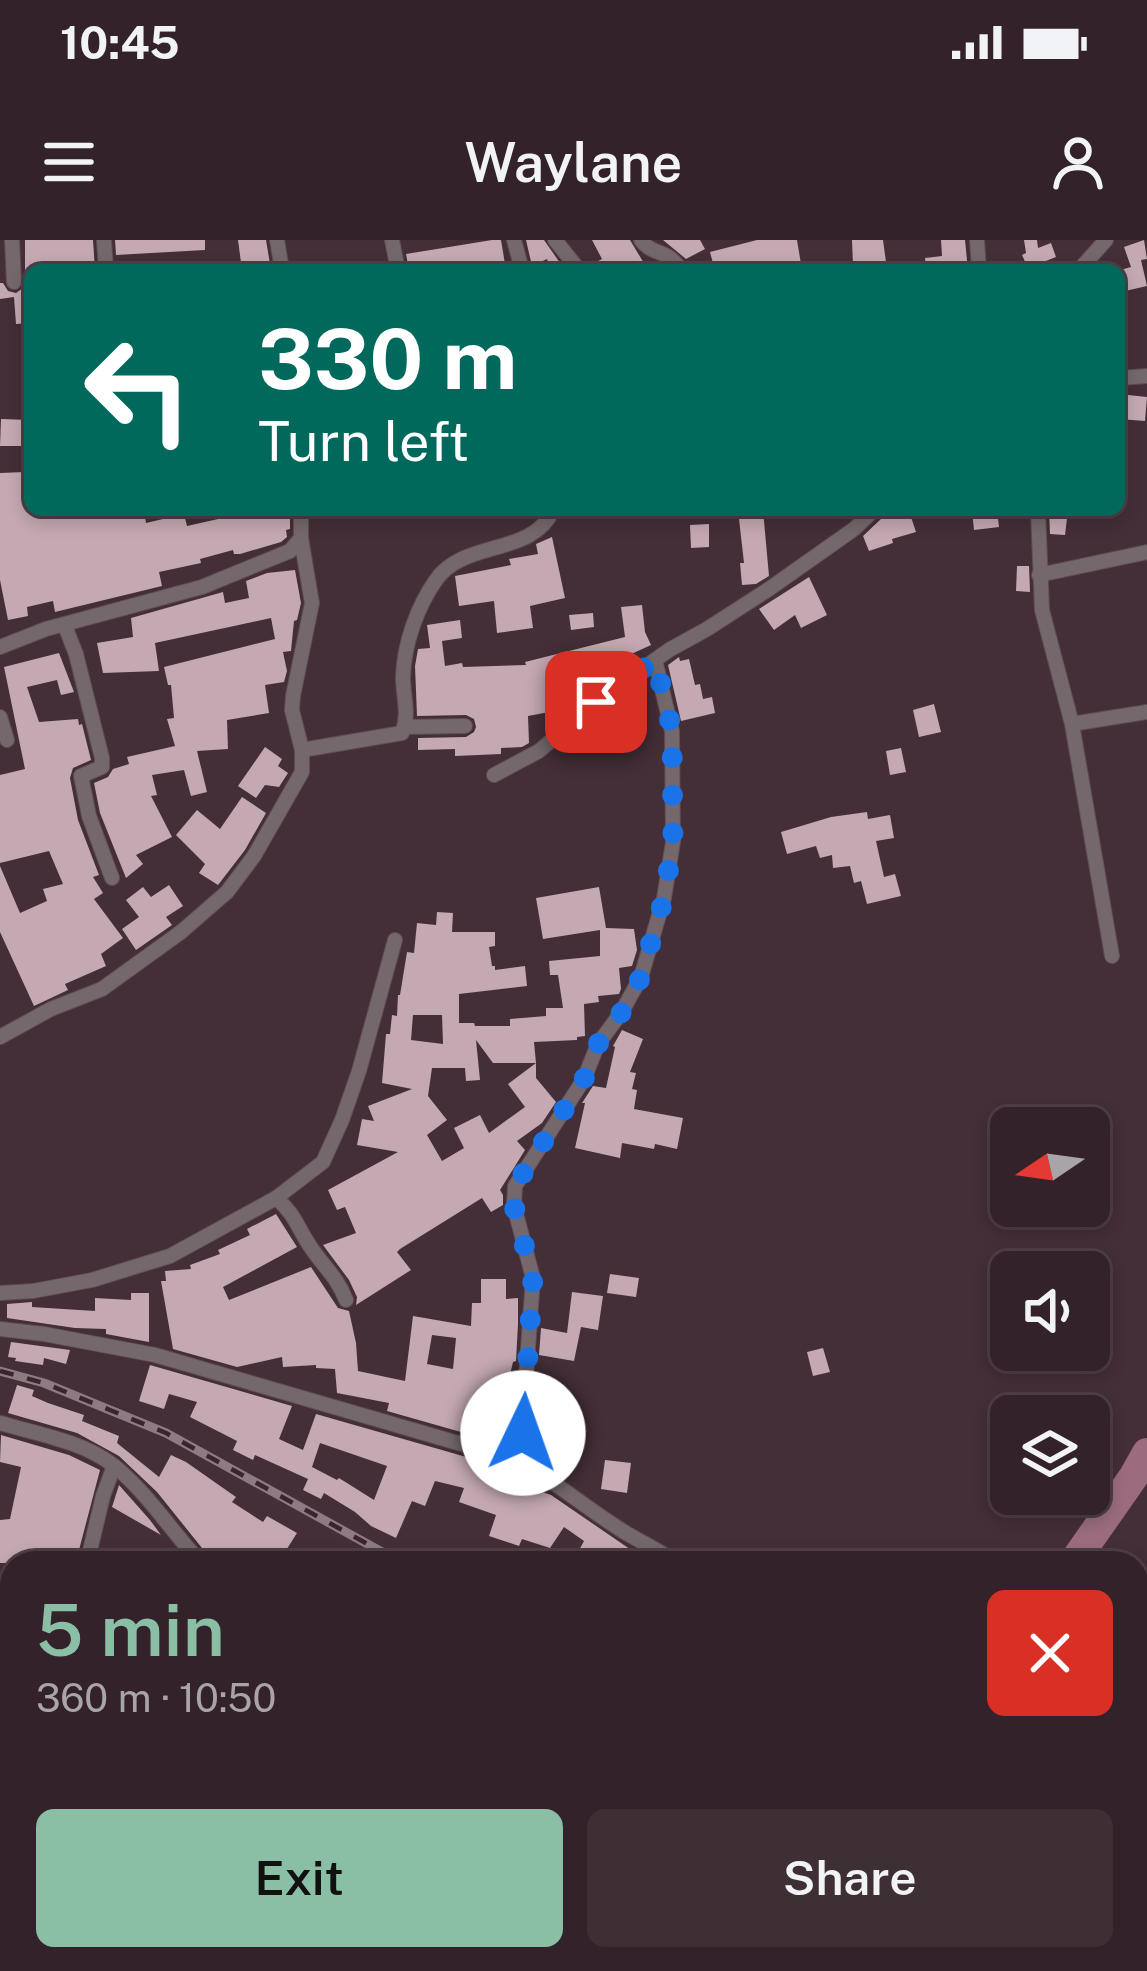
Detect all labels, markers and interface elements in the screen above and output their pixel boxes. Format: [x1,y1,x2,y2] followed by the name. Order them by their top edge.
[60,16,180,69] text: 10:45
[36,129,102,195] icon: menu
[1045,129,1111,195] icon: person
[465,131,682,194] text: Waylane
[258,309,518,408] text: 330 m
[60,312,216,468] icon: left
[258,410,469,473] text: Turn left
[545,651,647,753] pin
[563,669,629,735] icon: arrive
[990,1107,1110,1227] north arrow
[990,1107,1110,1515] map controls
[990,1251,1110,1371] button: sound
[460,1370,586,1496] position arrow
[990,1395,1110,1515] button: layers
[36,1588,225,1672] text: 5 min
[987,1590,1113,1716] button: close
[36,1675,276,1721] text: 360 m · 10:50
[36,1809,563,1947] button: Exit
[587,1809,1113,1947] button: Share

